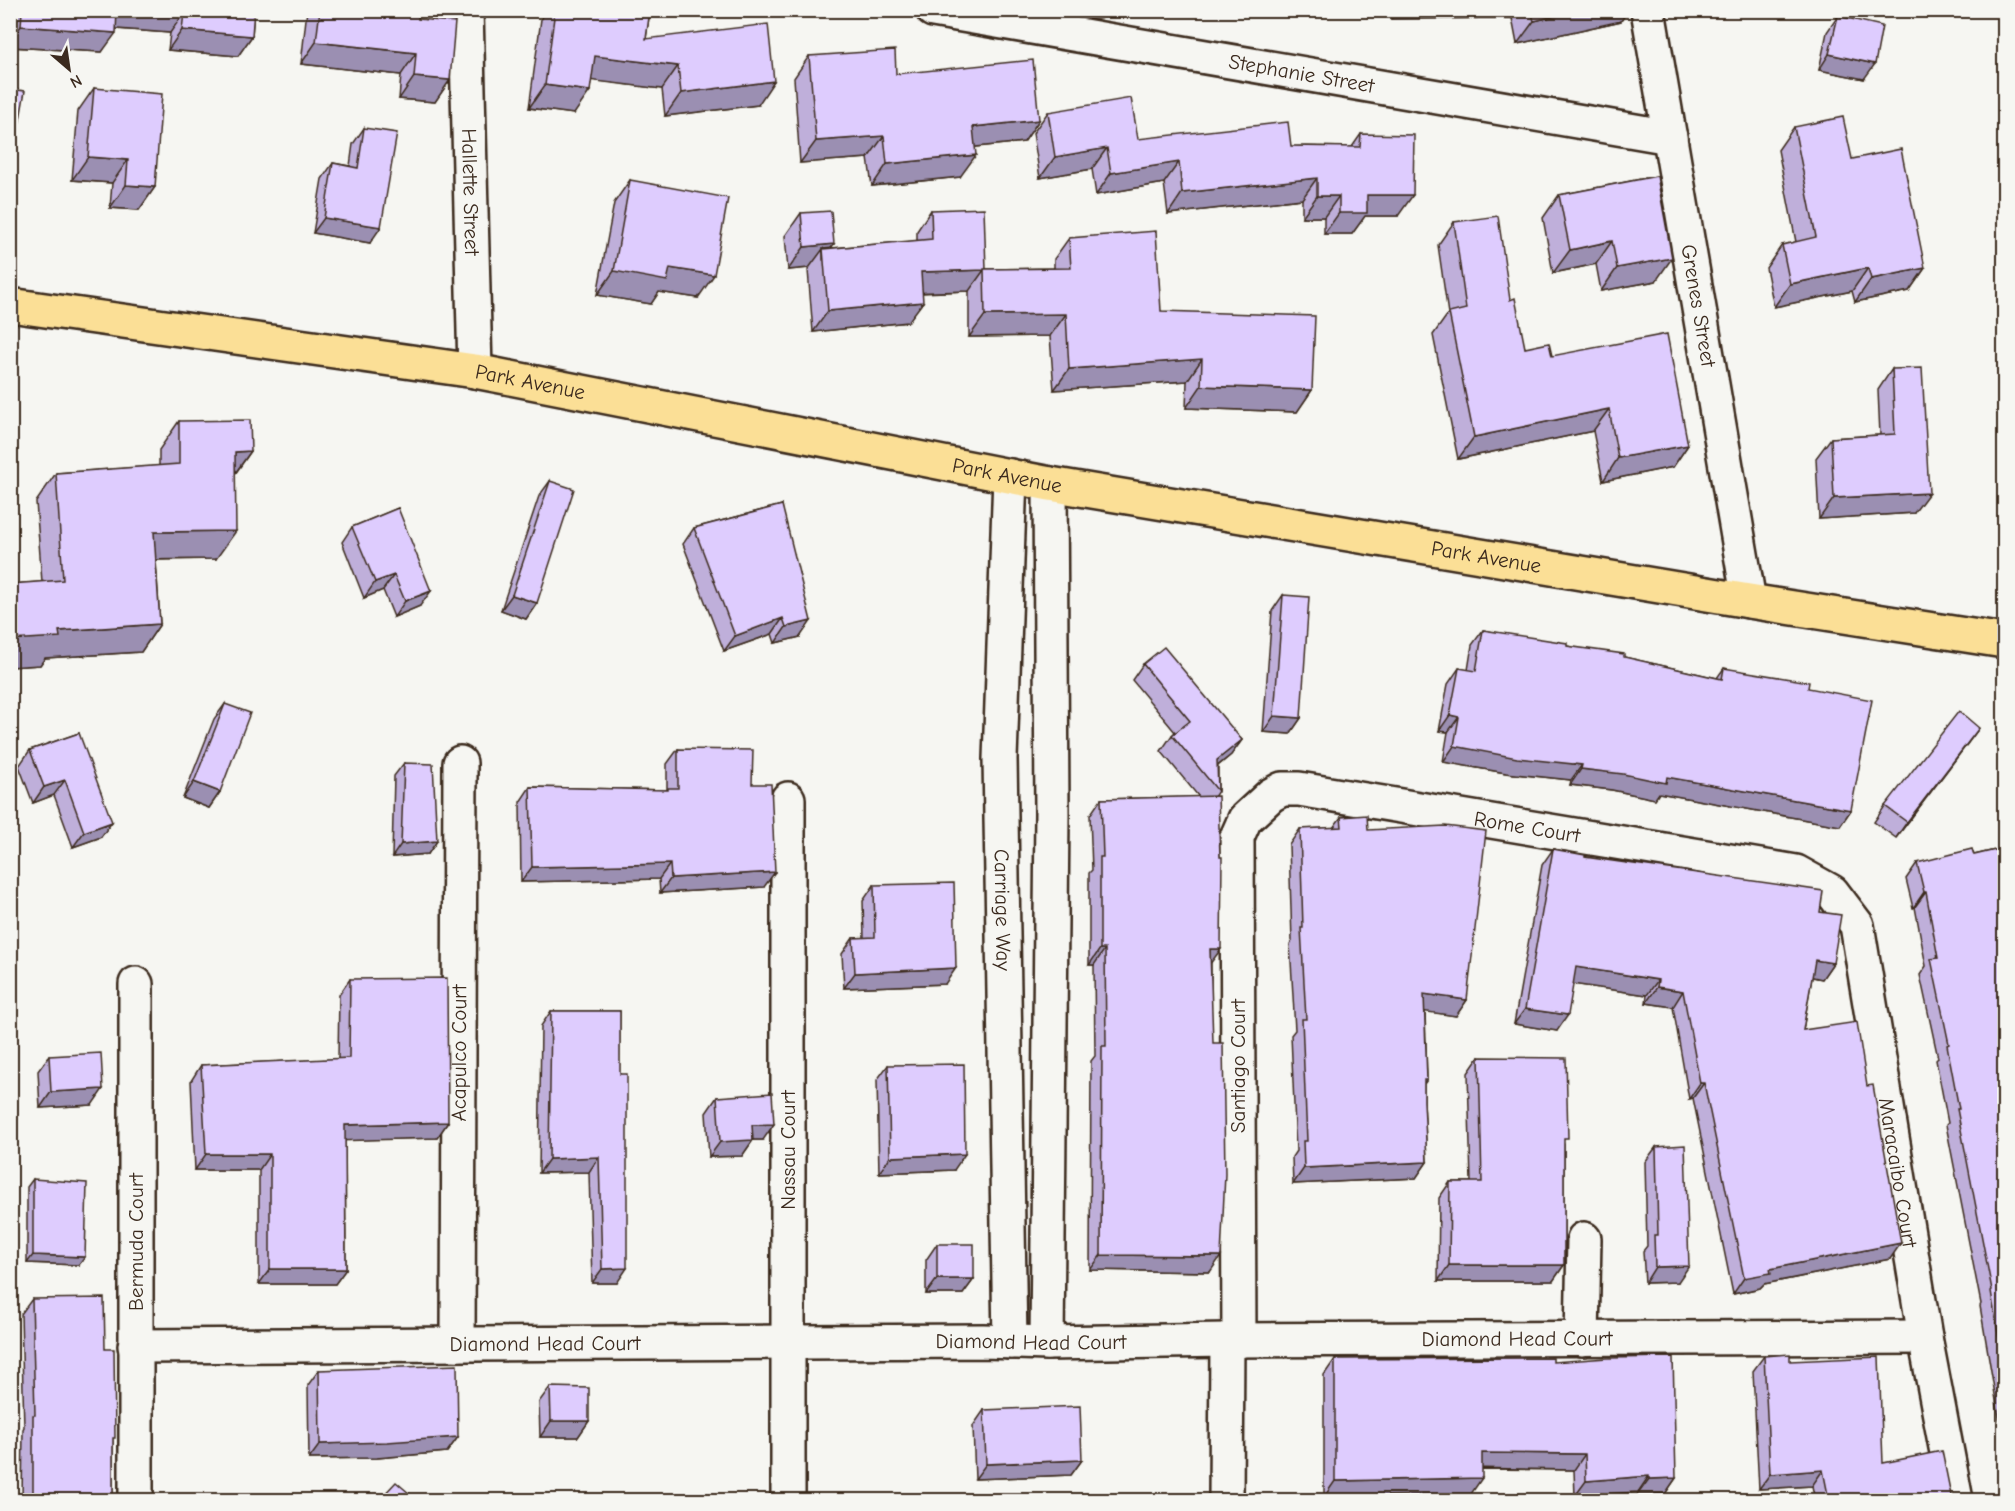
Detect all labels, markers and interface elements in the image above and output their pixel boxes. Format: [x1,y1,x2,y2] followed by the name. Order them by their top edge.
[39,39,99,99] north arrow
[1227,49,1377,98] street label: Stephanie Street
[67,71,85,92] text: N
[457,128,484,257] street label: Hallette Street
[1676,243,1721,370] street label: Grenes Street
[473,359,587,404] street label: Park Avenue
[950,453,1064,498] street label: Park Avenue
[1429,536,1543,578] street label: Park Avenue
[1472,806,1583,848] street label: Rome Court
[990,849,1016,971] street label: Carriage Way
[447,983,471,1122] street label: Acapulco Court
[1226,998,1250,1133] street label: Santiago Court
[776,1089,800,1210] street label: Nassau Court
[1874,1096,1922,1250] street label: Maracaibo Court
[124,1172,148,1311] street label: Bermuda Court
[1421,1326,1613,1351] street label: Diamond Head Court
[935,1329,1128,1355] street label: Diamond Head Court
[449,1331,642,1356] street label: Diamond Head Court

